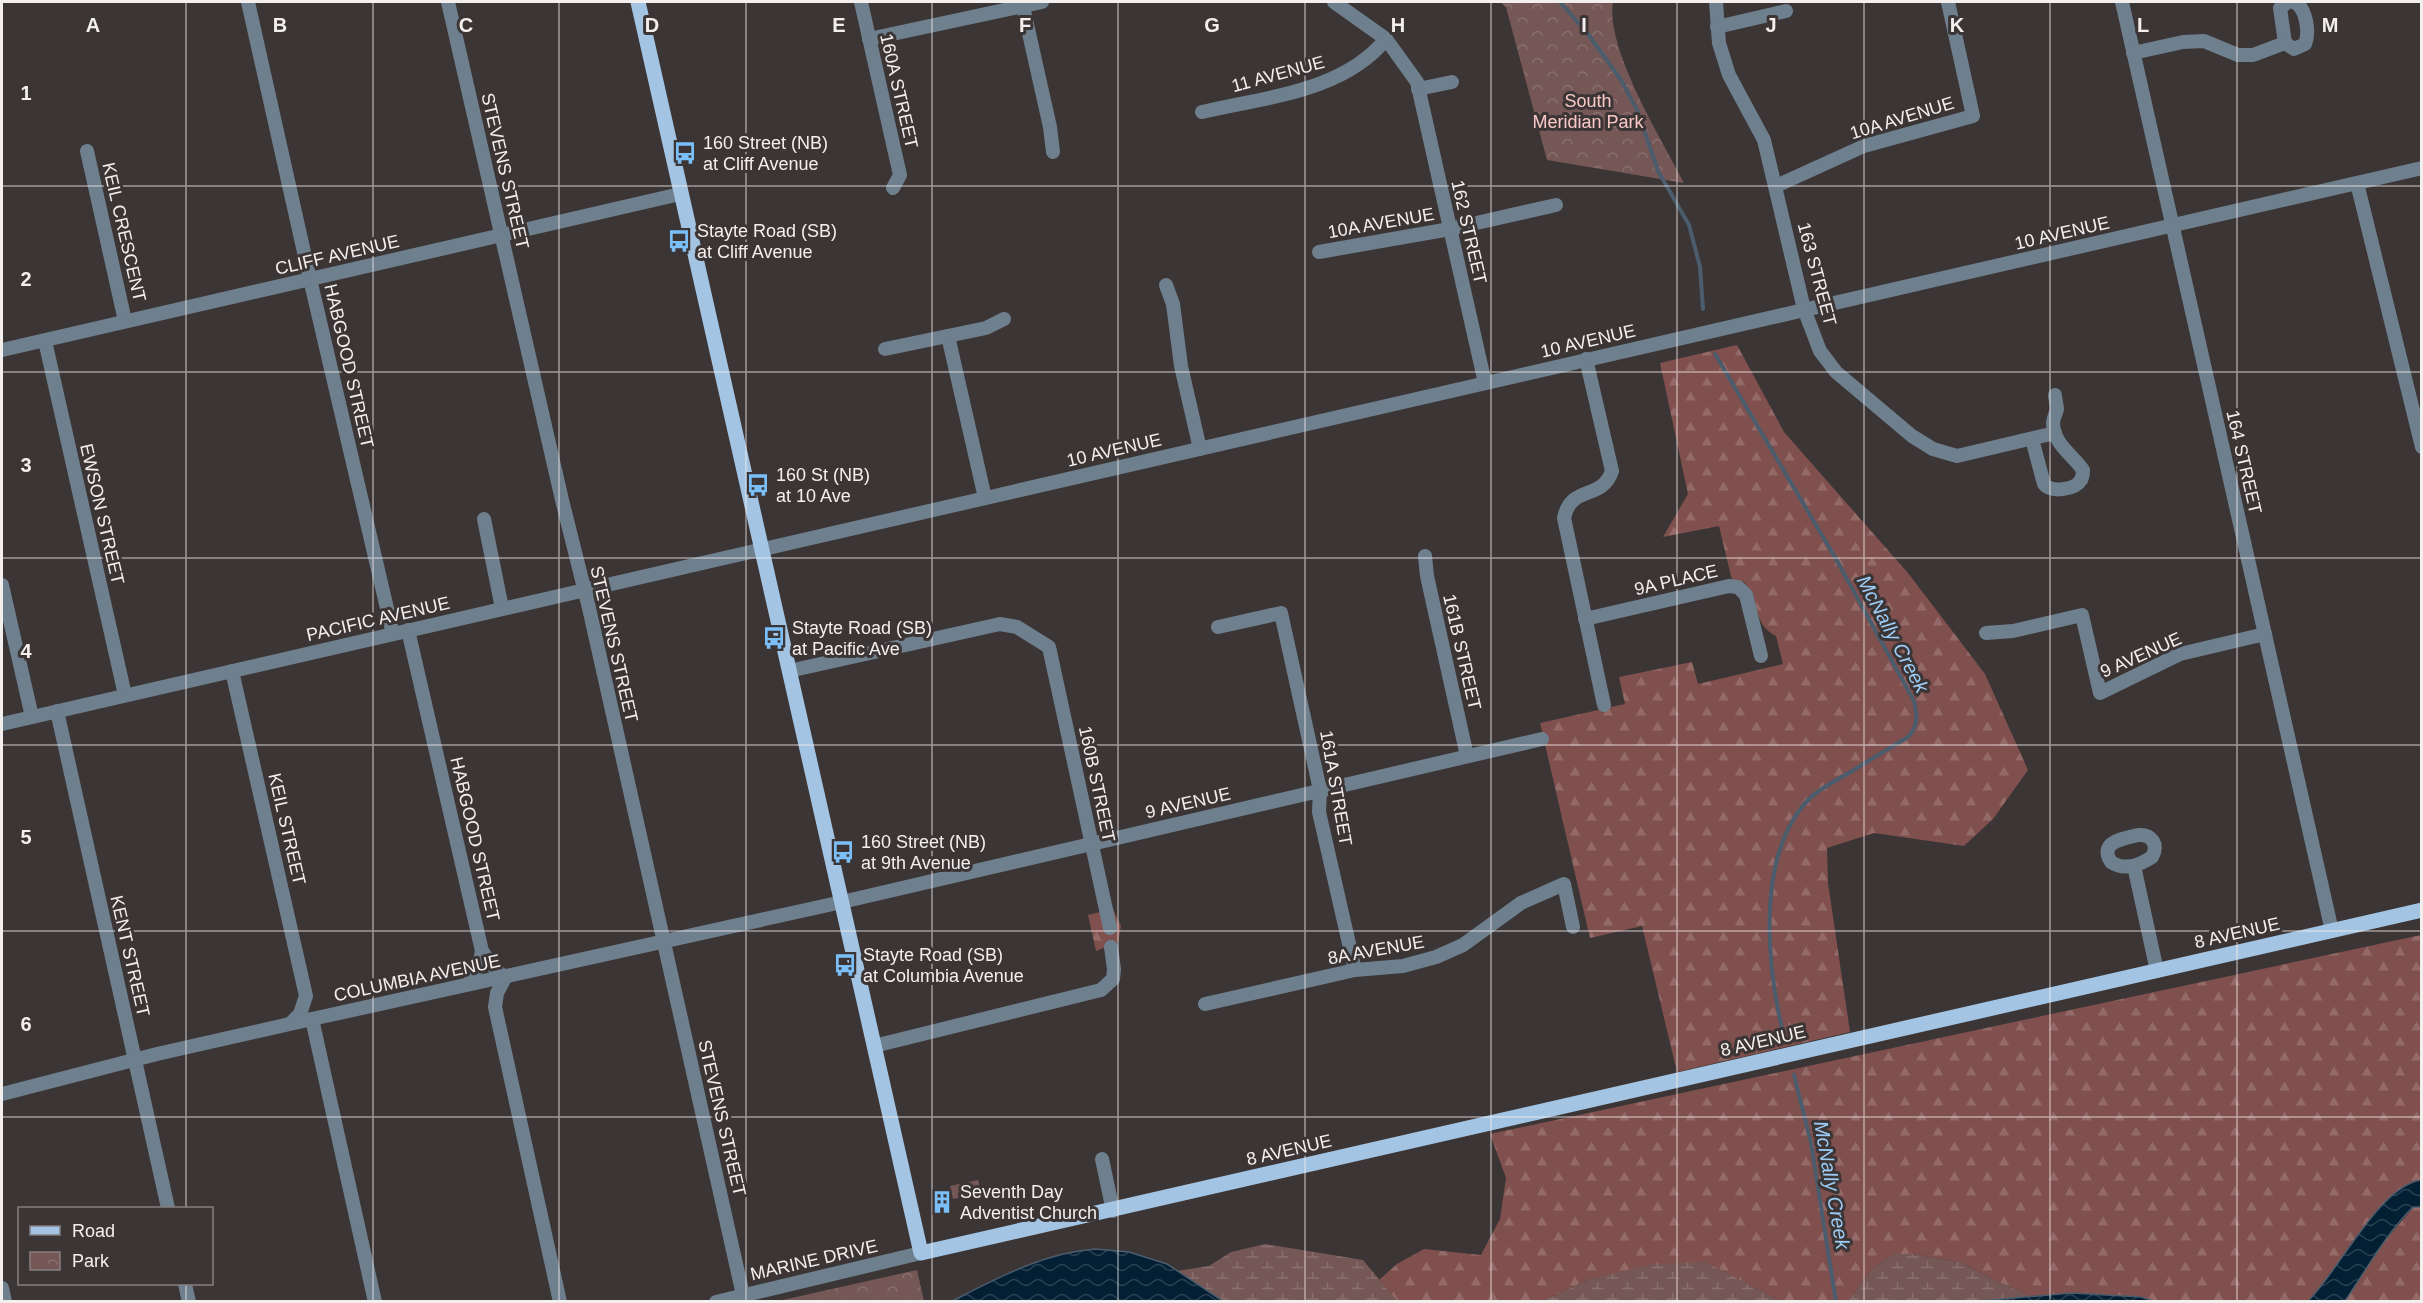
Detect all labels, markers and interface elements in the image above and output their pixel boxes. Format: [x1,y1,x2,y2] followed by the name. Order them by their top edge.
[86,14,100,36] text: A
[273,14,287,36] text: B
[459,14,473,36] text: C
[645,14,659,36] text: D
[832,14,846,36] text: E
[1019,14,1031,36] text: F
[1204,14,1220,36] text: G
[1391,14,1405,36] text: H
[1581,14,1587,36] text: I
[1765,14,1777,36] text: J
[1950,14,1965,36] text: K
[2137,14,2149,36] text: L
[2322,14,2338,36] text: M
[876,32,922,150] street label: 160A STREET
[1229,52,1327,96] street label: 11 AVENUE
[20,82,32,104] text: 1
[477,91,533,251] street label: STEVENS STREET
[1532,91,1645,132] park label: South Meridian Park
[1848,93,1956,143] street label: 10A AVENUE
[703,133,828,174] place label: 160 Street (NB) at Cliff Avenue
[672,140,698,166] bus stop icon: 160 Street (NB) at Cliff Avenue
[98,160,150,304] street label: KEIL CRESCENT
[1447,178,1491,286] street label: 162 STREET
[1326,204,1436,242] street label: 10A AVENUE
[2013,212,2111,254] street label: 10 AVENUE
[1794,220,1840,328] street label: 163 STREET
[697,221,837,262] place label: Stayte Road (SB) at Cliff Avenue
[666,228,692,254] bus stop icon: Stayte Road (SB) at Cliff Avenue
[273,231,401,279] street label: CLIFF AVENUE
[20,268,32,290] text: 2
[320,282,378,450] street label: HABGOOD STREET
[1539,320,1637,362] street label: 10 AVENUE
[2222,408,2266,516] street label: 164 STREET
[1065,429,1163,471] street label: 10 AVENUE
[76,442,128,586] street label: EWSON STREET
[20,454,32,476] text: 3
[776,465,870,506] place label: 160 St (NB) at 10 Ave
[745,472,771,498] bus stop icon: 160 St (NB) at 10 Ave
[1632,561,1720,599] street label: 9A PLACE
[586,564,642,724] street label: STEVENS STREET
[1853,571,1934,697] water label: McNally Creek
[1439,592,1485,712] street label: 161B STREET
[304,593,452,645] street label: PACIFIC AVENUE
[792,618,932,659] place label: Stayte Road (SB) at Pacific Ave
[761,625,787,651] bus stop icon: Stayte Road (SB) at Pacific Ave
[2097,628,2185,682] street label: 9 AVENUE
[20,640,32,662] text: 4
[1075,724,1119,844] street label: 160B STREET
[1316,729,1356,847] street label: 161A STREET
[446,755,504,923] street label: HABGOOD STREET
[264,771,310,887] street label: KEIL STREET
[1144,784,1232,822] street label: 9 AVENUE
[20,826,32,848] text: 5
[861,832,986,873] place label: 160 Street (NB) at 9th Avenue
[830,839,856,865] bus stop icon: 160 Street (NB) at 9th Avenue
[106,893,154,1019] street label: KENT STREET
[2193,914,2281,952] street label: 8 AVENUE
[1326,932,1426,968] street label: 8A AVENUE
[863,945,1024,986] place label: Stayte Road (SB) at Columbia Avenue
[332,951,502,1005] street label: COLUMBIA AVENUE
[832,952,858,978] bus stop icon: Stayte Road (SB) at Columbia Avenue
[20,1013,32,1035] text: 6
[1719,1022,1807,1060] street label: 8 AVENUE
[694,1038,750,1198] street label: STEVENS STREET
[1810,1119,1854,1252] water label: McNally Creek
[1245,1131,1333,1169] street label: 8 AVENUE
[960,1182,1097,1223] place label: Seventh Day Adventist Church
[929,1189,955,1215] building icon: Seventh Day Adventist Church
[18,1207,213,1285] legend
[72,1221,115,1241] text: Road
[748,1236,880,1284] street label: MARINE DRIVE
[72,1251,110,1271] text: Park

